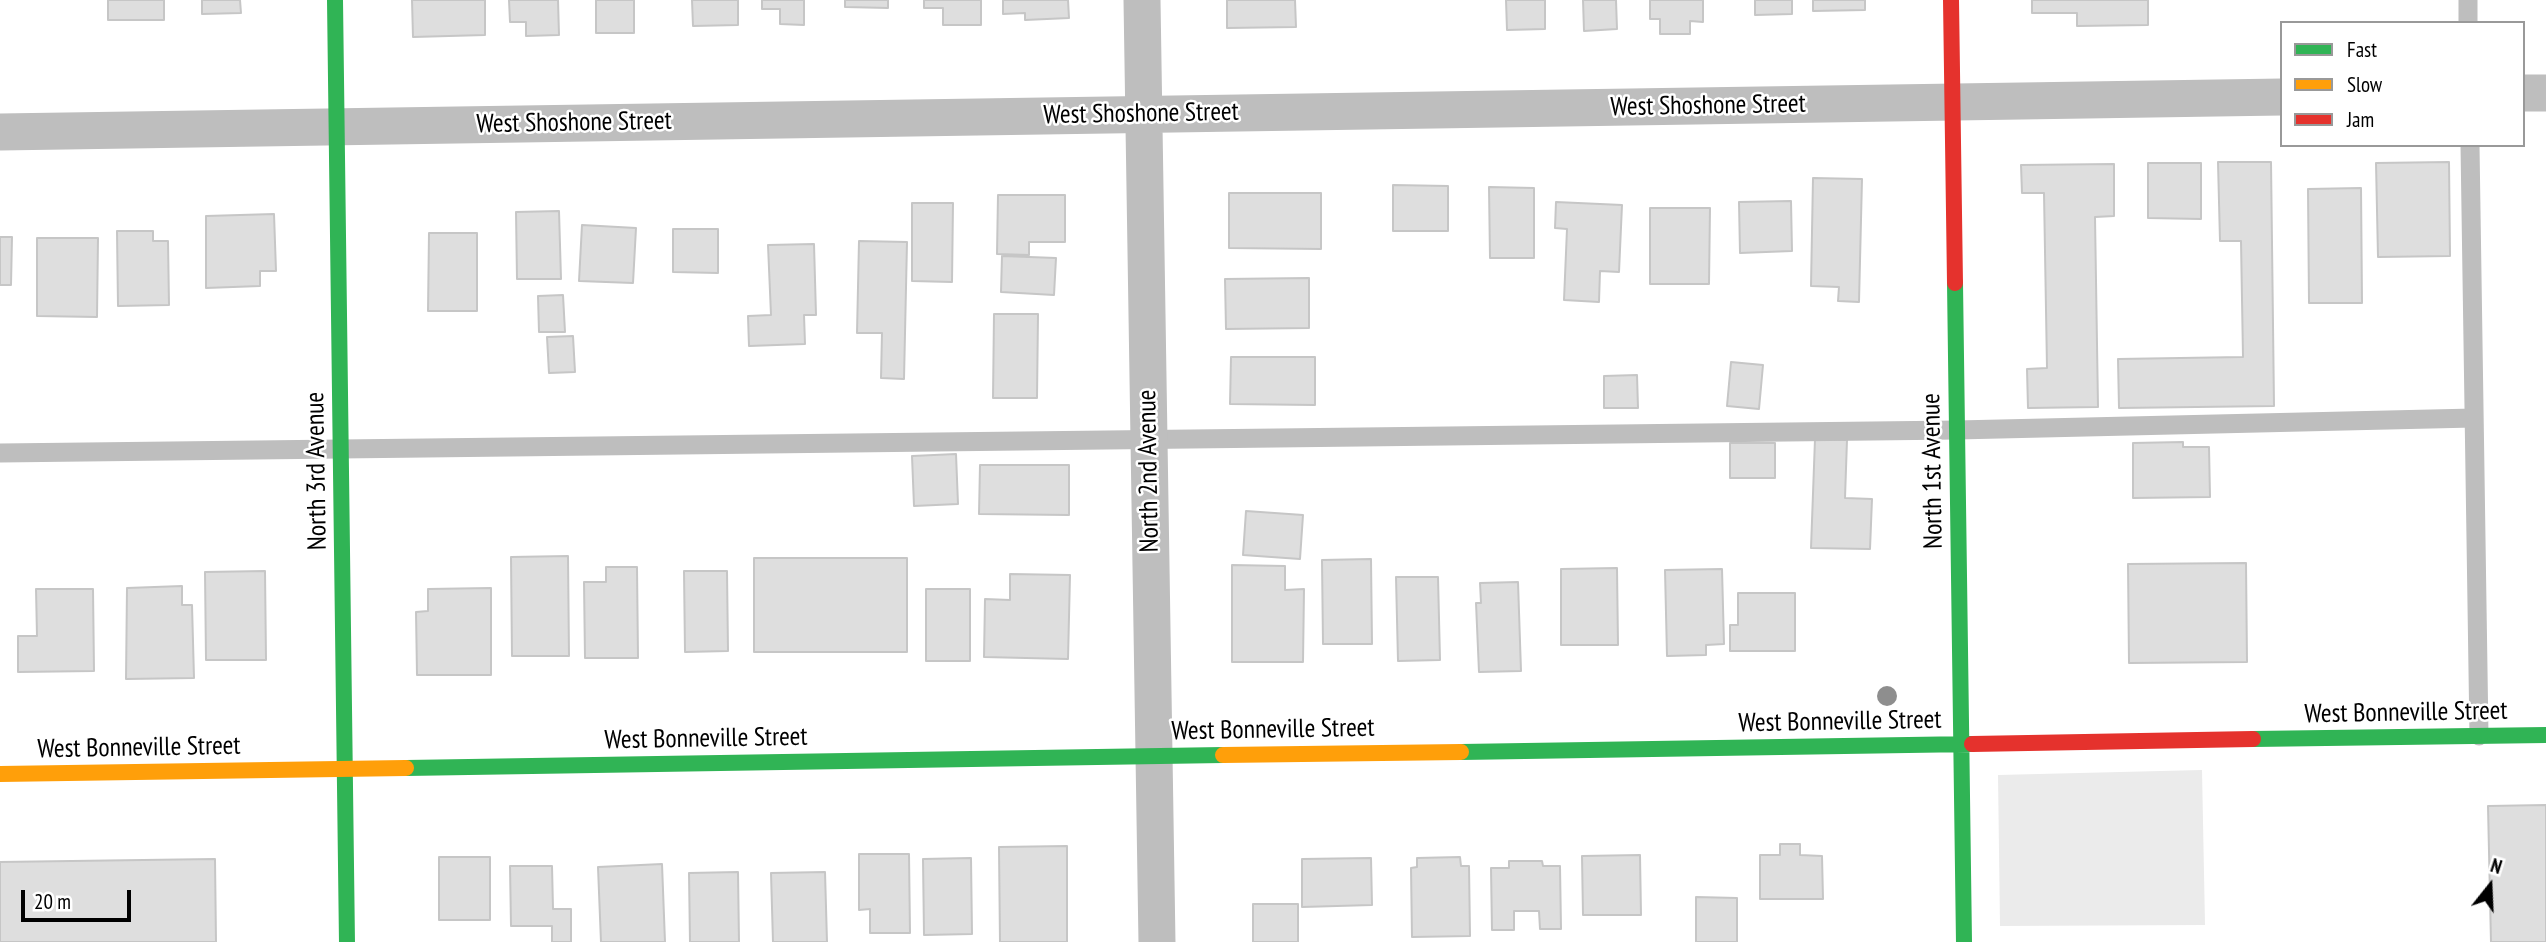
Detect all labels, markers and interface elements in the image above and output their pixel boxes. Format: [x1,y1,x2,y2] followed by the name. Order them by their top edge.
[2280,21,2525,147] legend
[2347,36,2377,63] text: Fast
[2347,71,2382,98] text: Slow
[1610,89,1806,123] street label: West Shoshone Street
[1043,97,1239,131] street label: West Shoshone Street
[476,106,672,140] street label: West Shoshone Street
[2347,106,2374,133] text: Jam
[1132,389,1166,553] street label: North 2nd Avenue
[300,392,334,550] street label: North 3rd Avenue
[1916,393,1950,549] street label: North 1st Avenue
[2304,696,2508,730] street label: West Bonneville Street
[1738,705,1942,739] street label: West Bonneville Street
[1171,713,1375,747] street label: West Bonneville Street
[604,722,808,756] street label: West Bonneville Street
[37,731,241,765] street label: West Bonneville Street
[2455,851,2525,921] north arrow
[2488,853,2505,879] text: N
[24,876,135,920] scale bar
[34,888,71,915] text: 20 m

